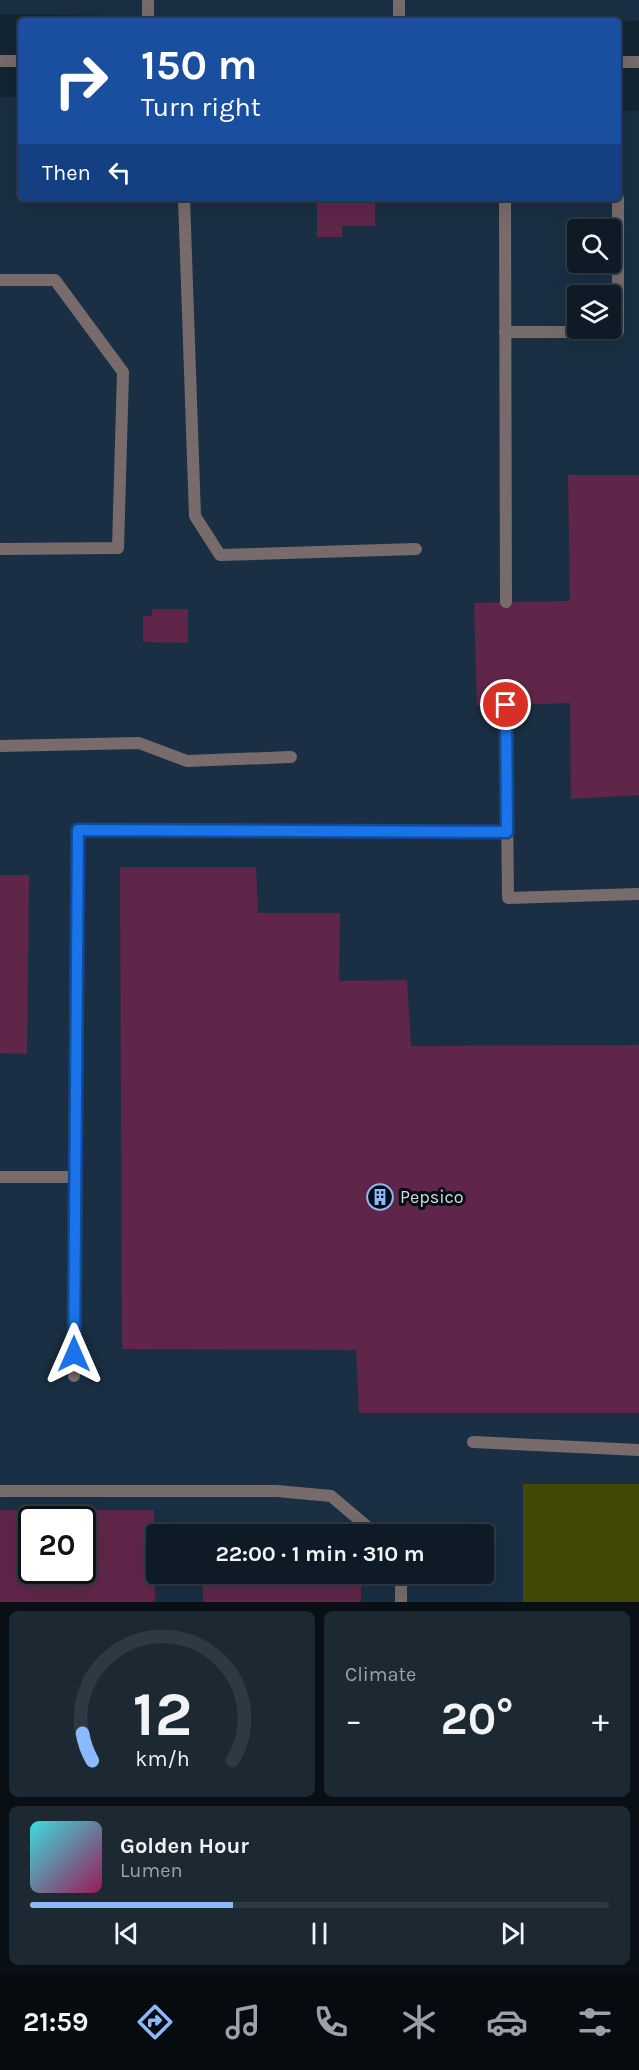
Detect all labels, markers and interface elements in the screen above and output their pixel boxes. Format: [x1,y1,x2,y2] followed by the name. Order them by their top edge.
[141,40,257,90] text: 150 m
[42,42,120,120] icon: right
[141,91,261,123] text: Turn right
[103,156,136,189] icon: left
[42,160,91,186] text: Then
[567,219,621,339] map controls
[567,219,621,273] button: search
[567,285,621,339] button: layers
[480,679,531,730] pin
[489,688,522,721] icon: arrive
[365,1182,395,1212] building icon: Pepsico
[400,1186,464,1208] place label: Pepsico
[42,1322,106,1386] position arrow
[18,1506,96,1584] speed limit sign: 20
[215,1541,425,1567] text: 22:00 · 1 min · 310 m
[345,1663,416,1686] text: Climate
[132,1678,192,1751] text: 12
[440,1693,514,1745] text: 20°
[345,1701,362,1739] text: −
[592,1701,609,1739] text: +
[135,1746,189,1771] text: km/h
[120,1833,249,1859] text: Golden Hour
[120,1859,183,1882] text: Lumen
[110,1917,143,1950] icon: previous
[303,1917,336,1950] icon: pause
[496,1917,529,1950] icon: next
[134,2001,176,2043] icon: directions
[222,2001,264,2043] icon: music
[310,2001,352,2043] icon: phone
[398,2001,440,2043] icon: climate
[486,2001,528,2043] icon: car
[574,2001,616,2043] icon: filters
[23,2006,88,2038] text: 21:59

